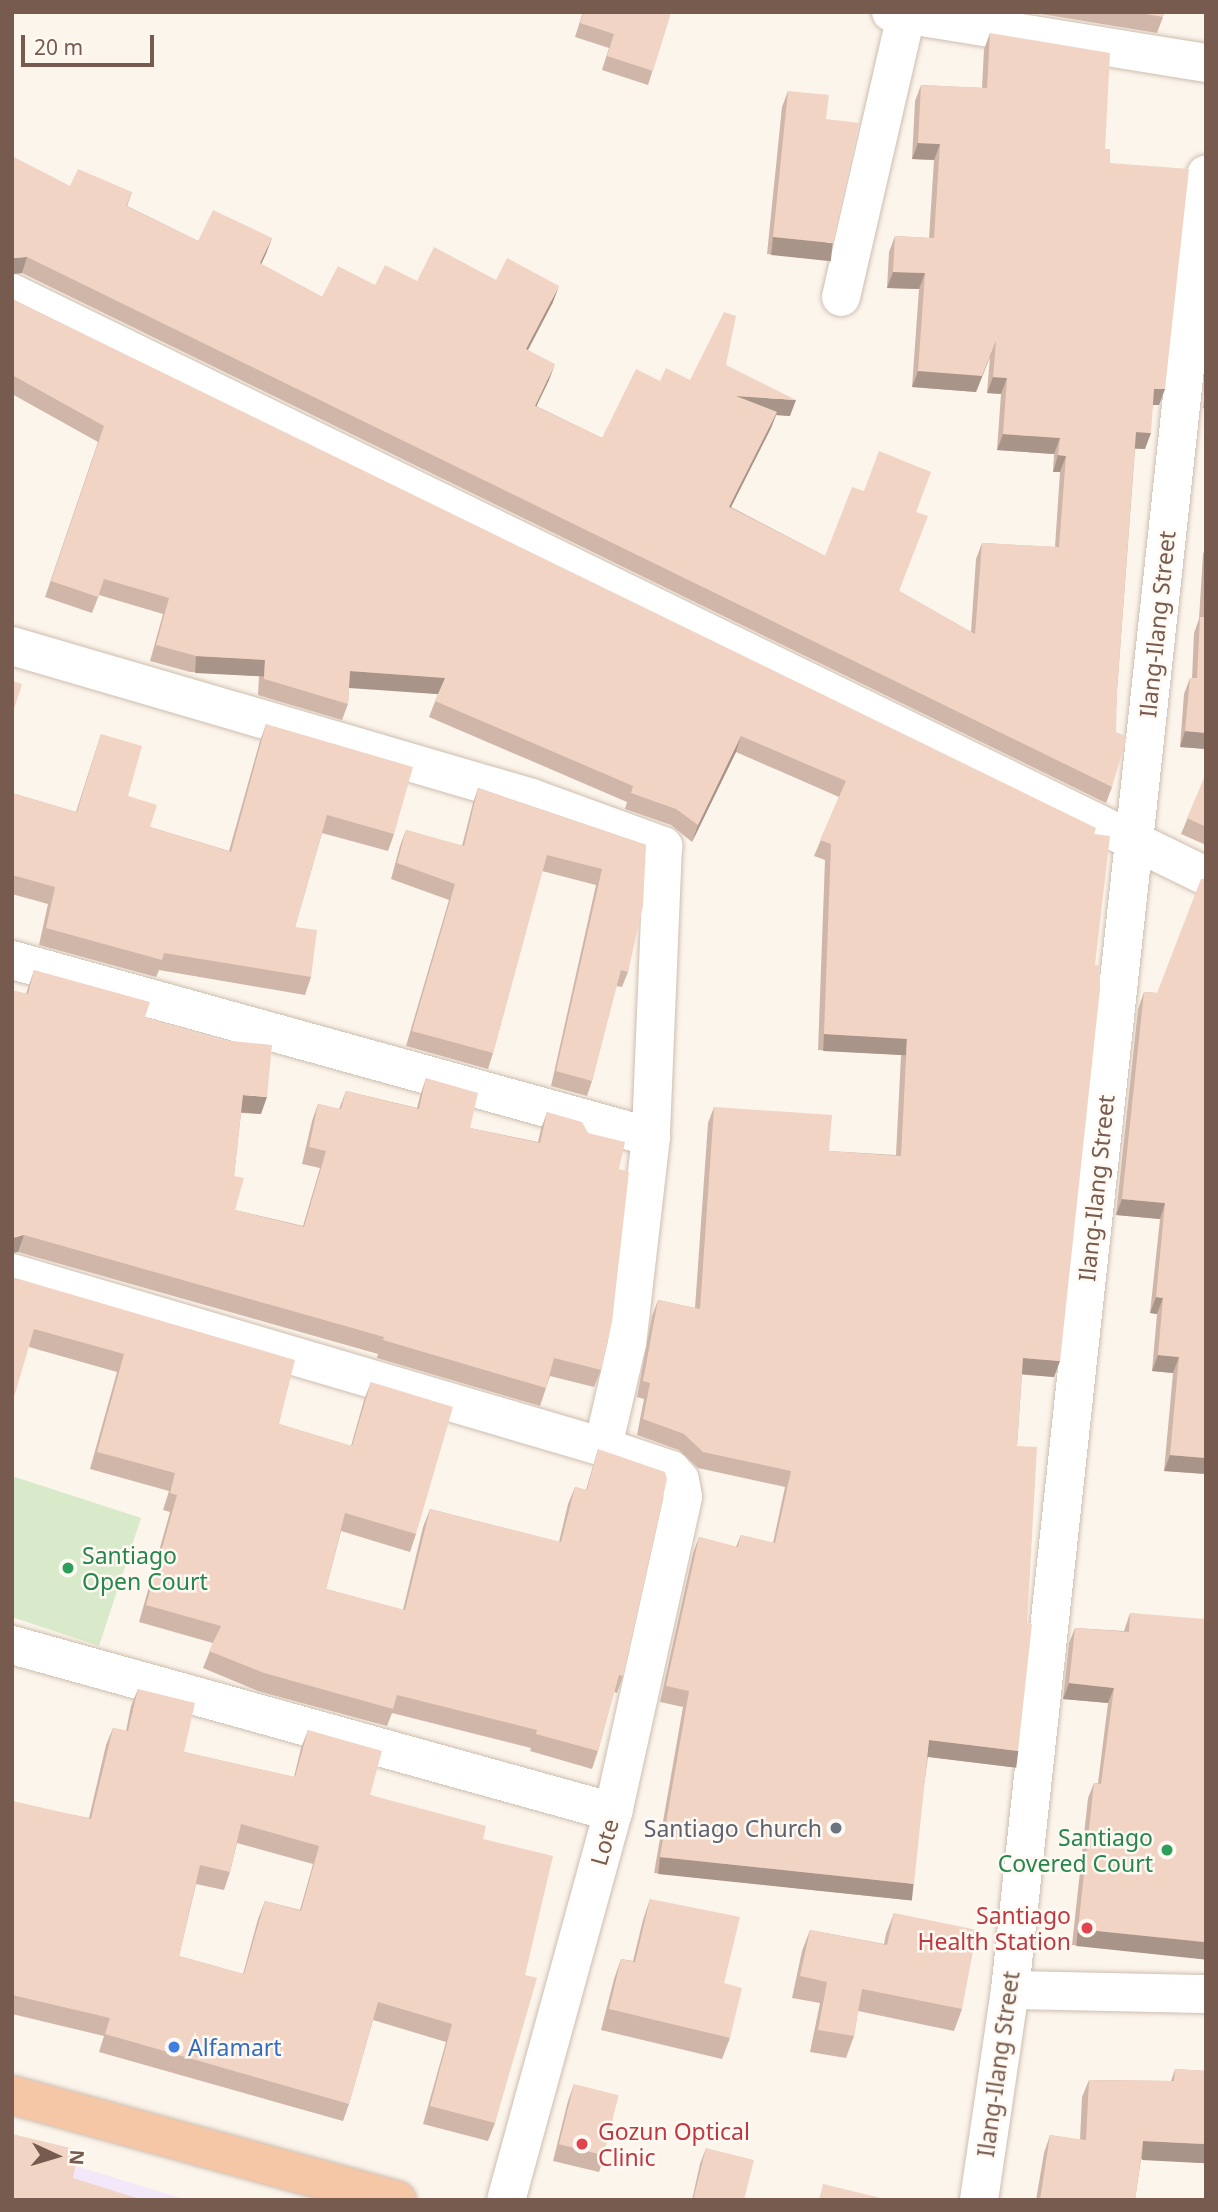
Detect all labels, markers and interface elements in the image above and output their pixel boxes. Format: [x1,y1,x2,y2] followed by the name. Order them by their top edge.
[24,21,158,65] scale bar
[34,33,83,61] text: 20 m
[1133,529,1181,719] street label: Ilang-Ilang Street
[1072,1093,1120,1283] street label: Ilang-Ilang Street
[82,1541,208,1595] place label: Santiago Open Court
[60,1560,76,1576] marker: Santiago Open Court
[644,1814,822,1842] place label: Santiago Church
[584,1815,624,1869] street label: Lote
[828,1820,844,1836] marker: Santiago Church
[998,1823,1153,1877] place label: Santiago Covered Court
[1159,1842,1175,1858] marker: Santiago Covered Court
[917,1901,1071,1955] place label: Santiago Health Station
[1077,1918,1097,1938] marker: Santiago Health Station
[971,1969,1025,2159] street label: Ilang-Ilang Street
[188,2033,282,2061] place label: Alfamart
[166,2039,182,2055] marker: Alfamart
[598,2117,750,2171] place label: Gozun Optical Clinic
[21,2121,91,2191] north arrow
[572,2134,592,2154] marker: Gozun Optical Clinic
[63,2149,90,2166] text: N

